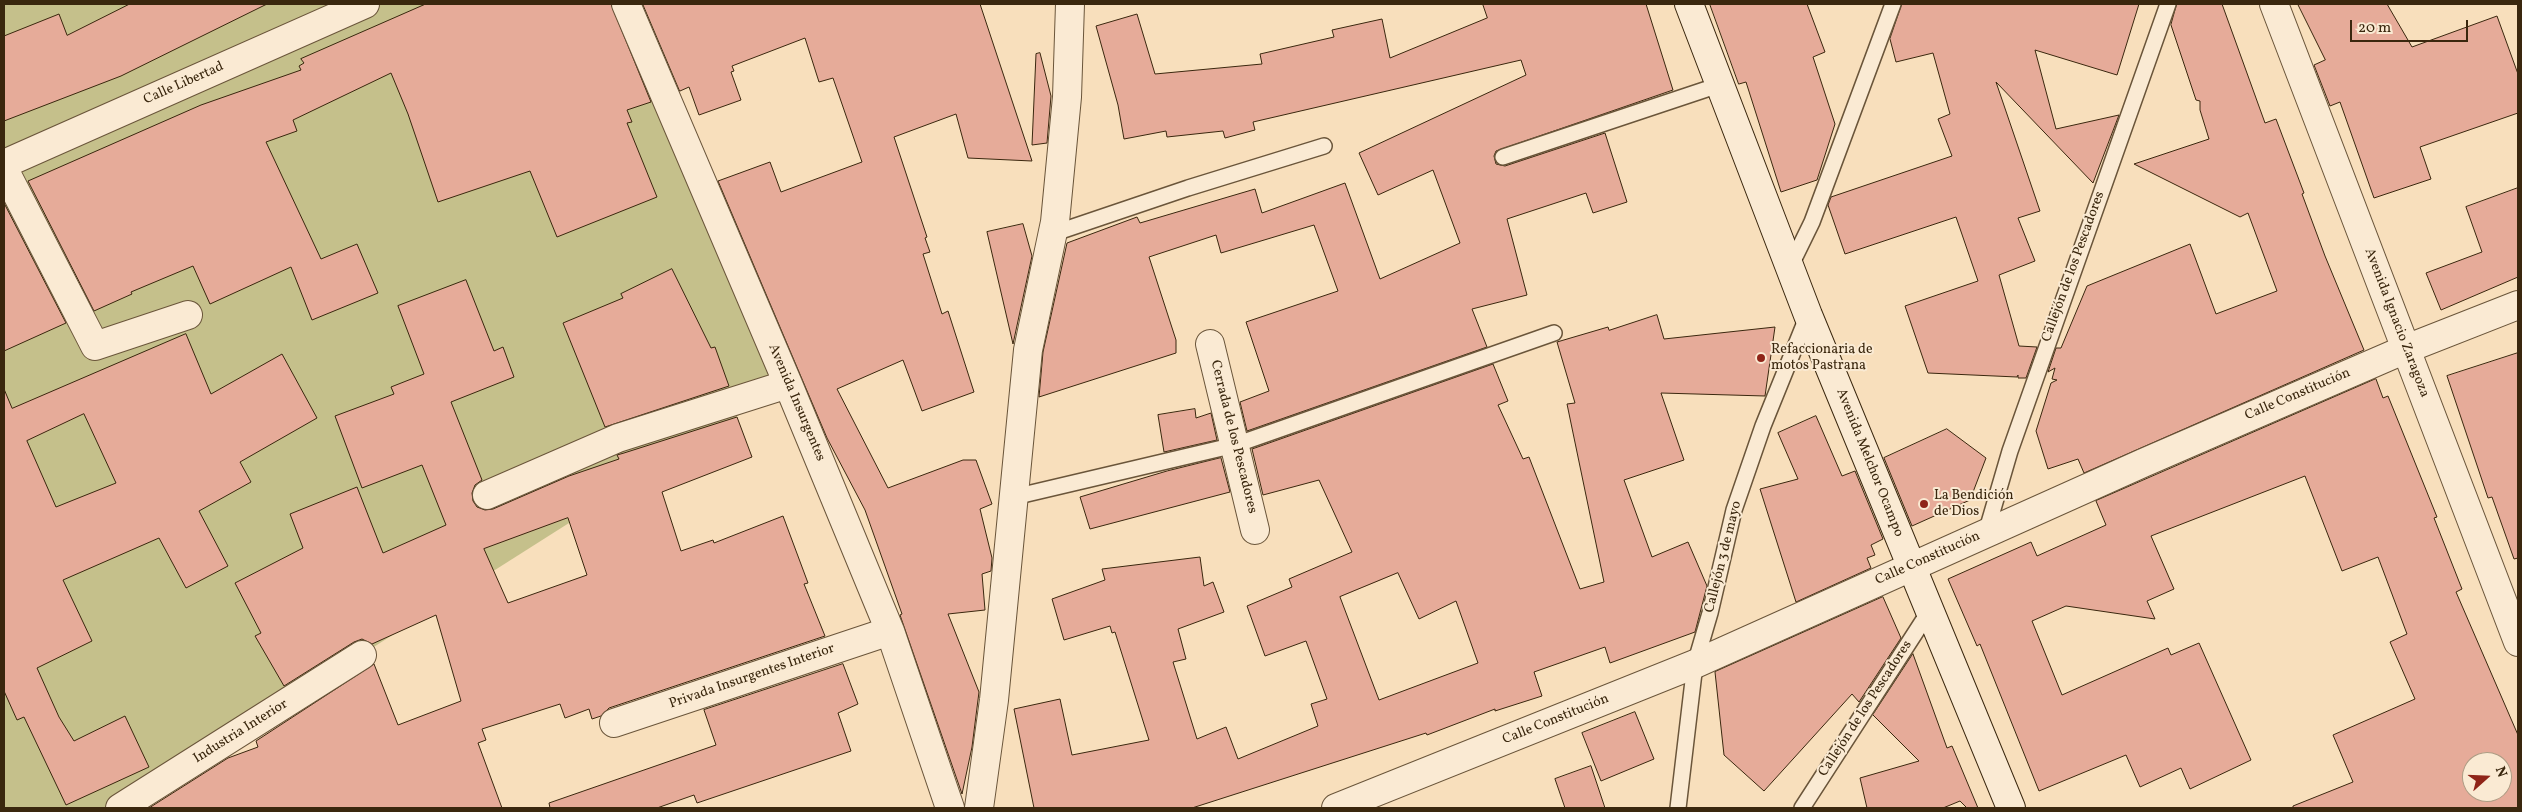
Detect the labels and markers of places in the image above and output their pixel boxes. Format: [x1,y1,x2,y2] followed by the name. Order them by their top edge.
[1771,342,1873,374] place label: Refaccionaria de motos Pastrana
[1755,352,1767,364] marker: Refaccionaria de motos Pastrana
[1934,488,2014,520] place label: La Bendición de Dios
[1918,498,1930,510] marker: La Bendición de Dios

